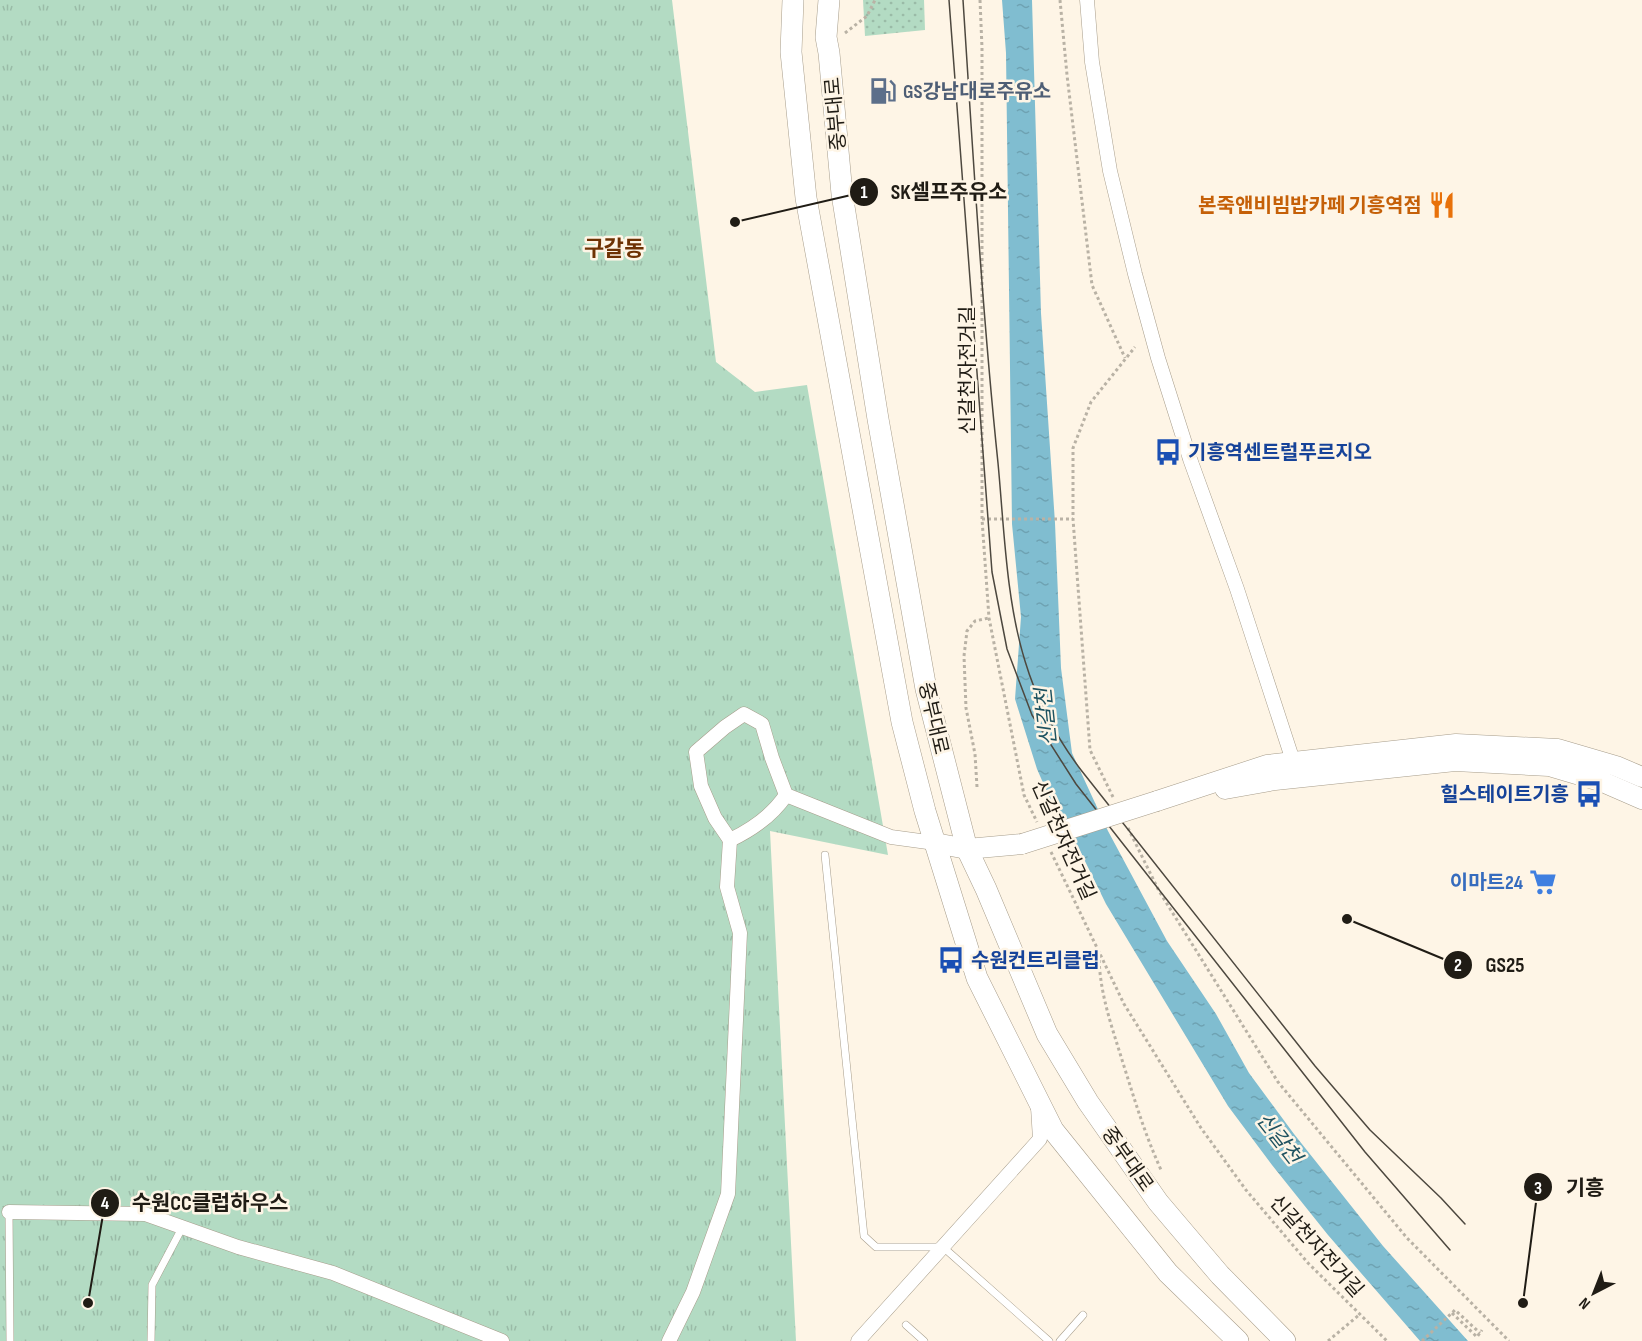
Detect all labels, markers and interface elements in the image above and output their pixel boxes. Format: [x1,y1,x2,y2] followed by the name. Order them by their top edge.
[821,76,851,152] street label: 중부대로
[868,76,898,106] fuel station icon: GS강남대로주유소
[903,80,1051,104] place label: GS강남대로주유소
[849,172,1020,211] callout: SK셀프주유소
[891,180,1007,205] text: SK셀프주유소
[860,182,868,203] text: 1
[1427,190,1457,220] restaurant icon: 본죽앤비빔밥카페 기흥역점
[1198,194,1422,218] place label: 본죽앤비빔밥카페 기흥역점
[584,236,644,263] district label: 구갈동
[956,306,980,434] street label: 신갈천자전거길
[1153,437,1183,467] bus stop icon: 기흥역센트럴푸르지오
[1188,441,1372,465] place label: 기흥역센트럴푸르지오
[913,680,953,757] street label: 중부대로
[1031,684,1062,747] water label: 신갈천
[1026,777,1100,904] street label: 신갈천자전거길
[1574,779,1604,809] bus stop icon: 힐스테이트기흥
[1440,783,1569,807] place label: 힐스테이트기흥
[1528,867,1558,897] supermarket icon: 이마트24
[1450,871,1523,895] place label: 이마트24
[936,945,966,975] bus stop icon: 수원컨트리클럽
[1443,945,1536,984] callout: GS25
[971,949,1100,973] place label: 수원컨트리클럽
[1486,953,1524,978] text: GS25
[1454,955,1462,976] text: 2
[1251,1108,1308,1171] water label: 신갈천
[1096,1123,1158,1197] street label: 중부대로
[1523,1168,1616,1207] callout: 기흥
[1566,1176,1604,1201] text: 기흥
[1534,1178,1542,1199] text: 3
[90,1183,300,1222] callout: 수원CC클럽하우스
[132,1191,288,1216] text: 수원CC클럽하우스
[1264,1191,1368,1303] street label: 신갈천자전거길
[101,1193,110,1214] text: 4
[1564,1263,1624,1323] north arrow
[1575,1293,1594,1313] text: N

